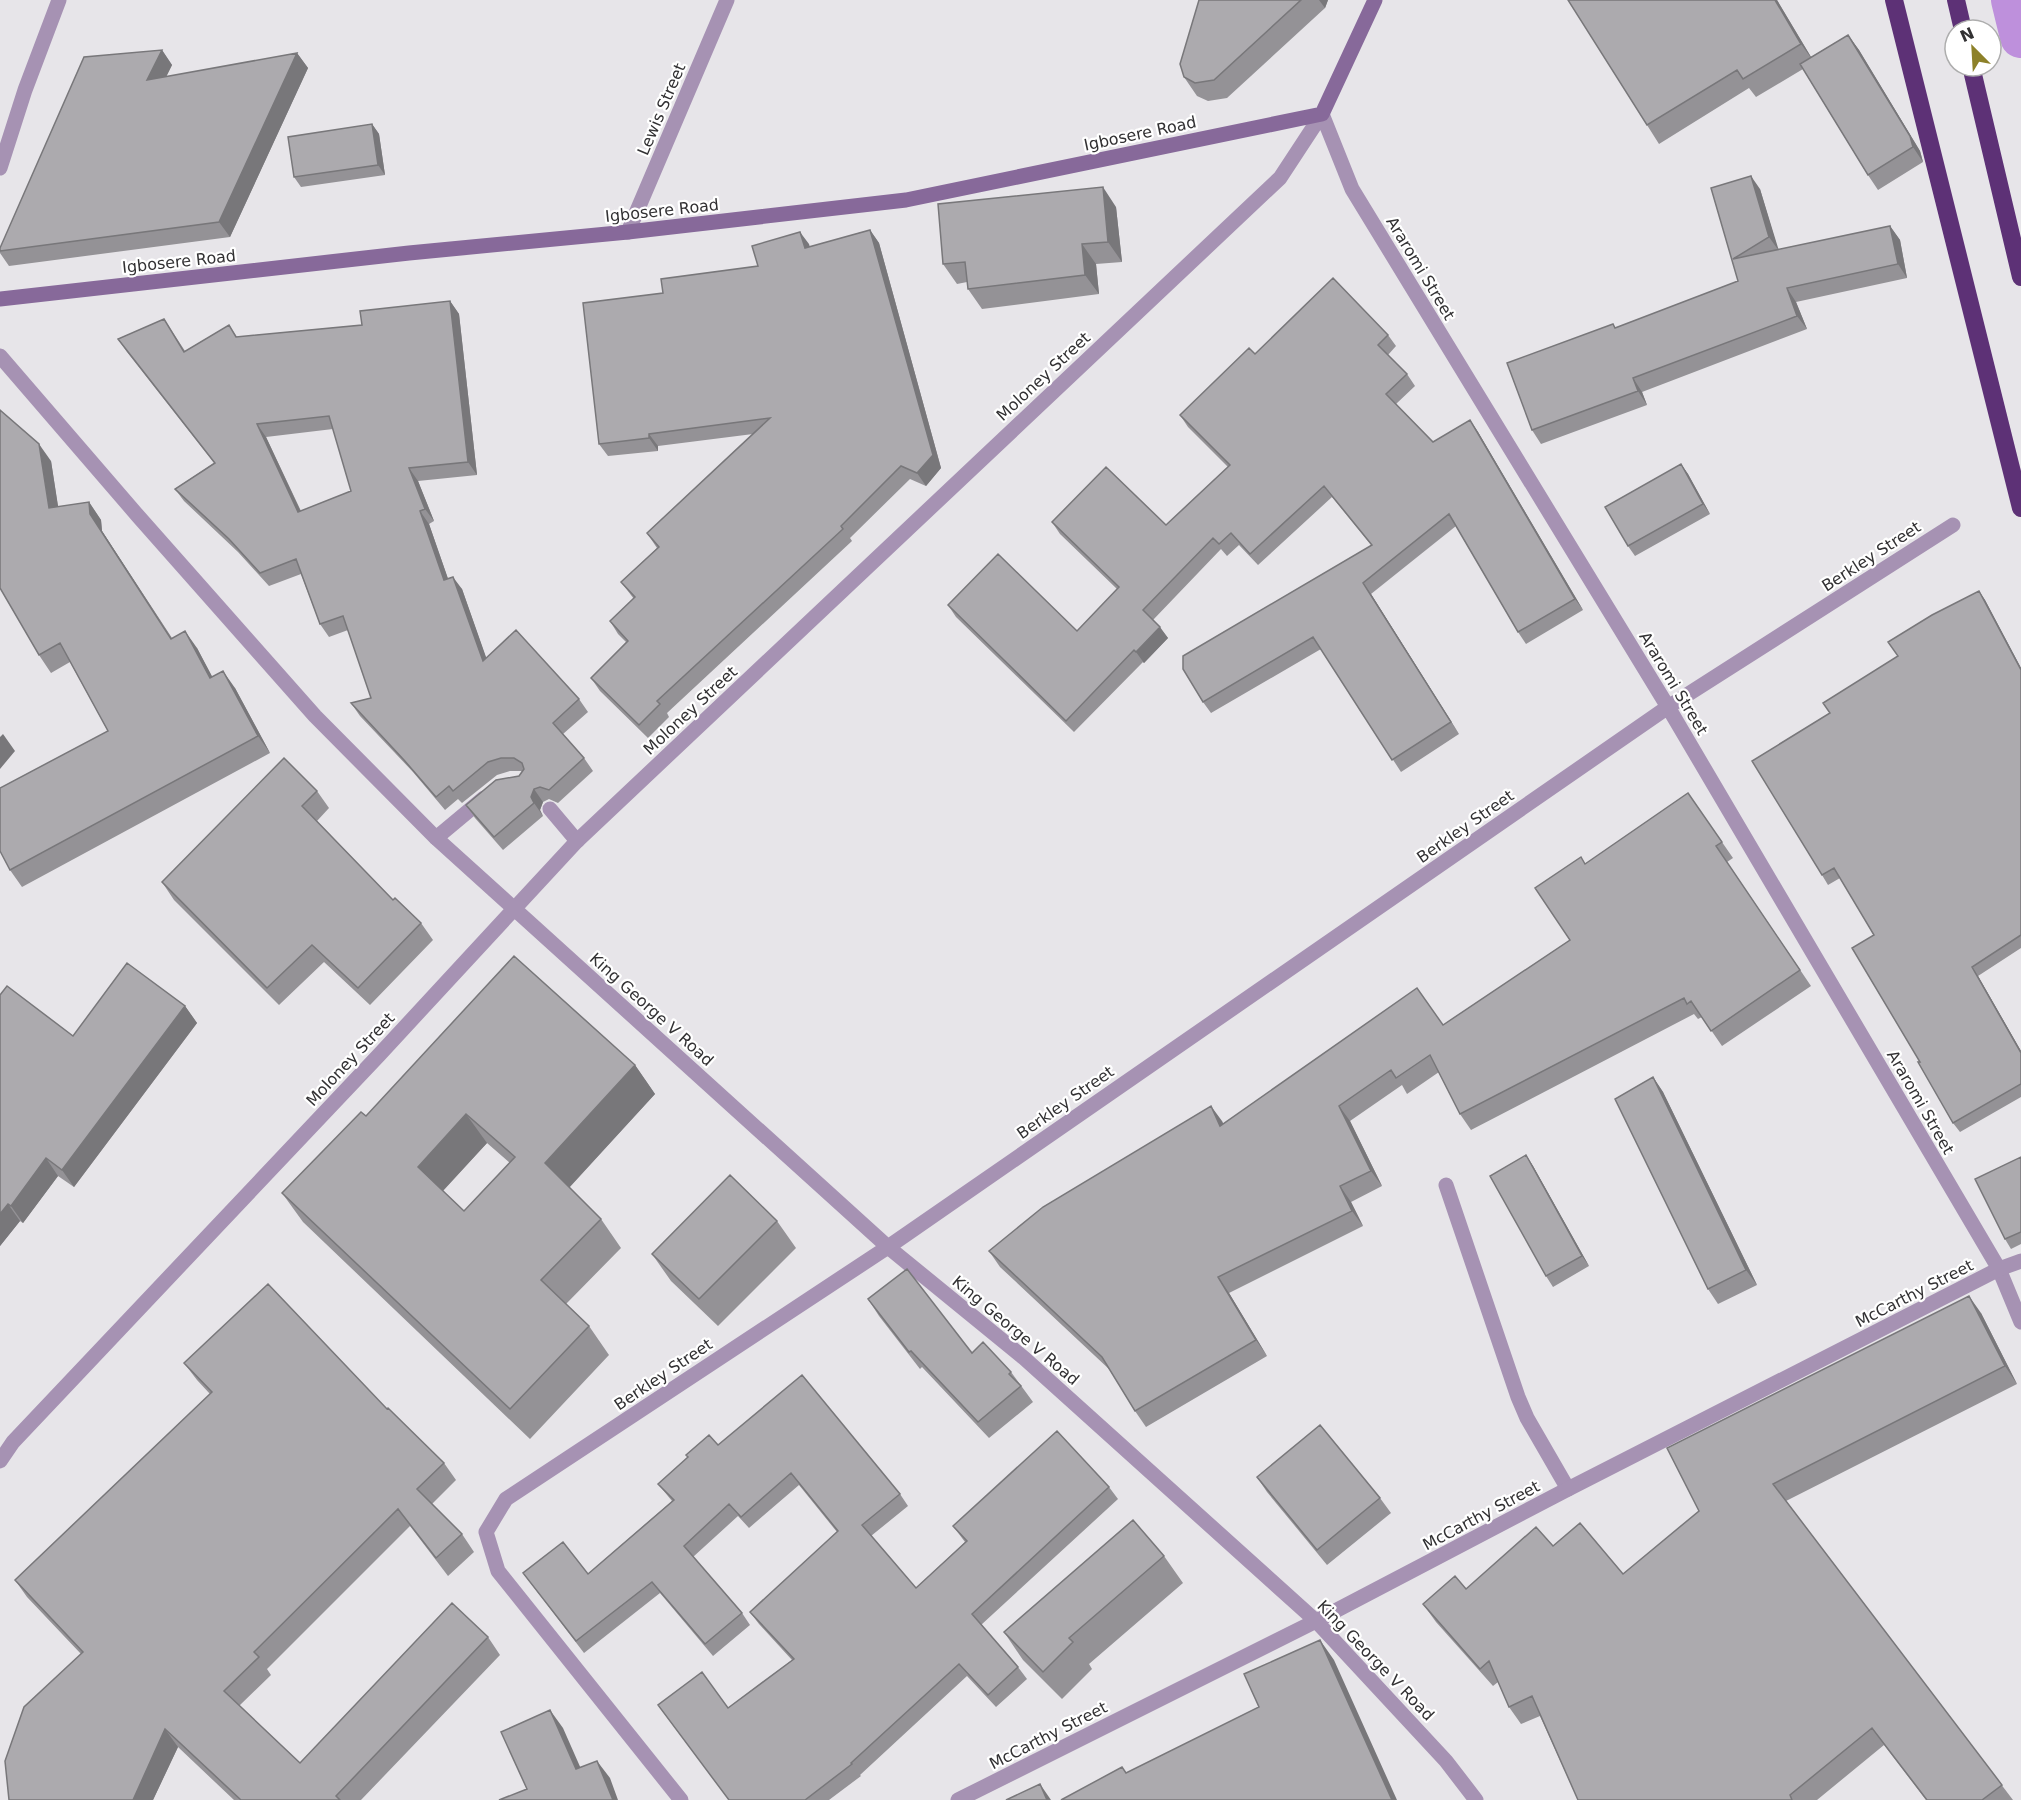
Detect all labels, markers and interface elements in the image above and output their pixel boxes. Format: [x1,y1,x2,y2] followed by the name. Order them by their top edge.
[1943,18,2003,78] north arrow
[1957,23,1977,46] text: N
[634,60,689,158] street label: Lewis Street
[1082,112,1198,155] street label: Igbosere Road
[604,195,720,226] street label: Igbosere Road
[1382,213,1459,323] street label: Araromi Street
[121,246,237,277] street label: Igbosere Road
[993,328,1094,425] street label: Moloney Street
[1818,517,1924,595] street label: Berkley Street
[1635,628,1712,738] street label: Araromi Street
[640,662,741,759] street label: Moloney Street
[1413,786,1517,867] street label: Berkley Street
[586,949,717,1070] street label: King George V Road
[302,1009,399,1110] street label: Moloney Street
[1883,1047,1958,1158] street label: Araromi Street
[1013,1062,1117,1143] street label: Berkley Street
[1852,1256,1976,1331] street label: McCarthy Street
[948,1272,1083,1389] street label: King George V Road
[611,1335,716,1414] street label: Berkley Street
[1419,1477,1543,1554] street label: McCarthy Street
[1313,1596,1438,1724] street label: King George V Road
[986,1698,1110,1773] street label: McCarthy Street

